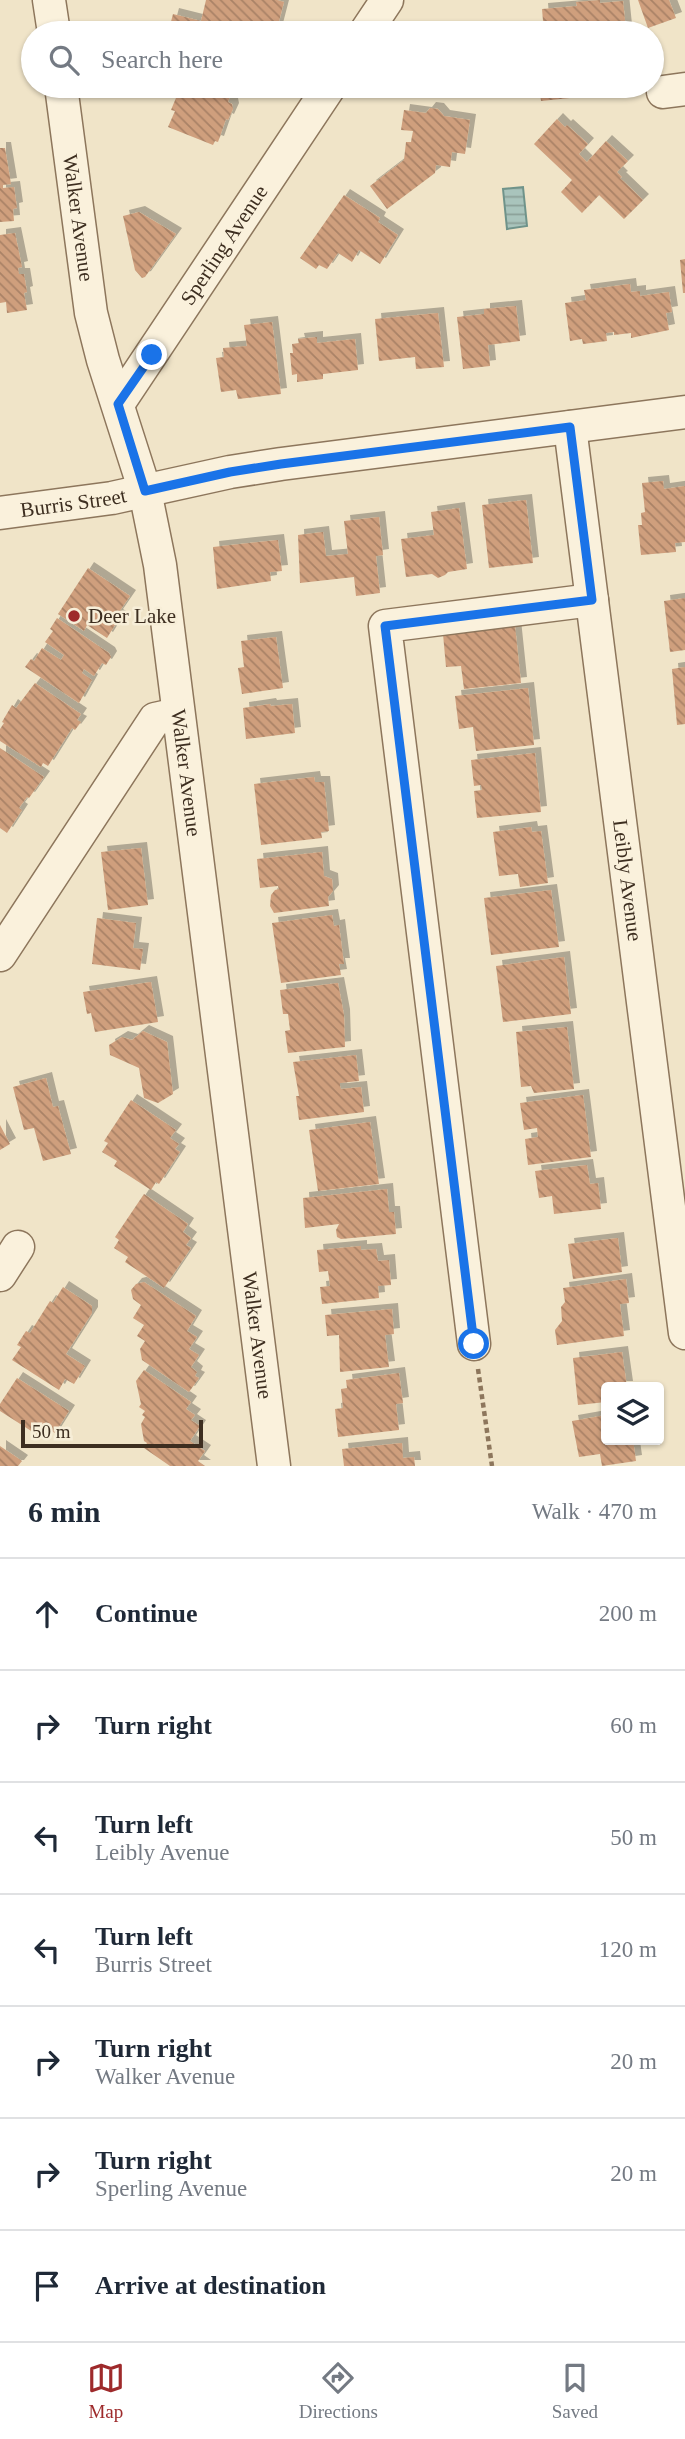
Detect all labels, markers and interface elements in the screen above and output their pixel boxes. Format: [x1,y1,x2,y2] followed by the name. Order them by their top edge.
[21,21,664,98] search box
[45,41,83,79] icon: search
[101,45,223,74] text: Search here
[58,153,99,283] street label: Walker Avenue
[175,181,273,310] street label: Sperling Avenue
[136,339,167,370] route end
[19,483,129,522] street label: Burris Street
[88,604,176,628] place label: Deer Lake
[66,608,82,624] marker: Deer Lake
[166,708,206,838] street label: Walker Avenue
[608,818,647,943] street label: Leibly Avenue
[238,1270,277,1400] street label: Walker Avenue
[458,1328,489,1359] route start
[601,1382,664,1445] map controls
[601,1382,664,1445] button: layers
[21,1417,203,1449] scale bar
[32,1421,71,1442] text: 50 m
[28,1495,101,1528] text: 6 min
[532,1499,657,1524] text: Walk · 470 m
[28,1595,66,1633] icon: ahead
[95,1599,198,1628] text: Continue
[599,1601,657,1626] text: 200 m
[28,1707,66,1745] icon: right
[95,1711,212,1740] text: Turn right
[610,1713,657,1738] text: 60 m
[95,1810,193,1839] text: Turn left
[28,1819,66,1857] icon: left
[610,1825,657,1850] text: 50 m
[95,1840,229,1865] text: Leibly Avenue
[95,1922,193,1951] text: Turn left
[28,1931,66,1969] icon: left
[599,1937,657,1962] text: 120 m
[95,1952,212,1977] text: Burris Street
[95,2034,212,2063] text: Turn right
[28,2043,66,2081] icon: right
[610,2049,657,2074] text: 20 m
[95,2064,235,2089] text: Walker Avenue
[95,2146,212,2175] text: Turn right
[28,2155,66,2193] icon: right
[610,2161,657,2186] text: 20 m
[95,2176,247,2201] text: Sperling Avenue
[28,2267,66,2305] icon: arrive
[95,2271,326,2300] text: Arrive at destination
[87,2359,125,2423] tab: Map
[299,2359,378,2423] tab: Directions
[552,2359,598,2423] tab: Saved

